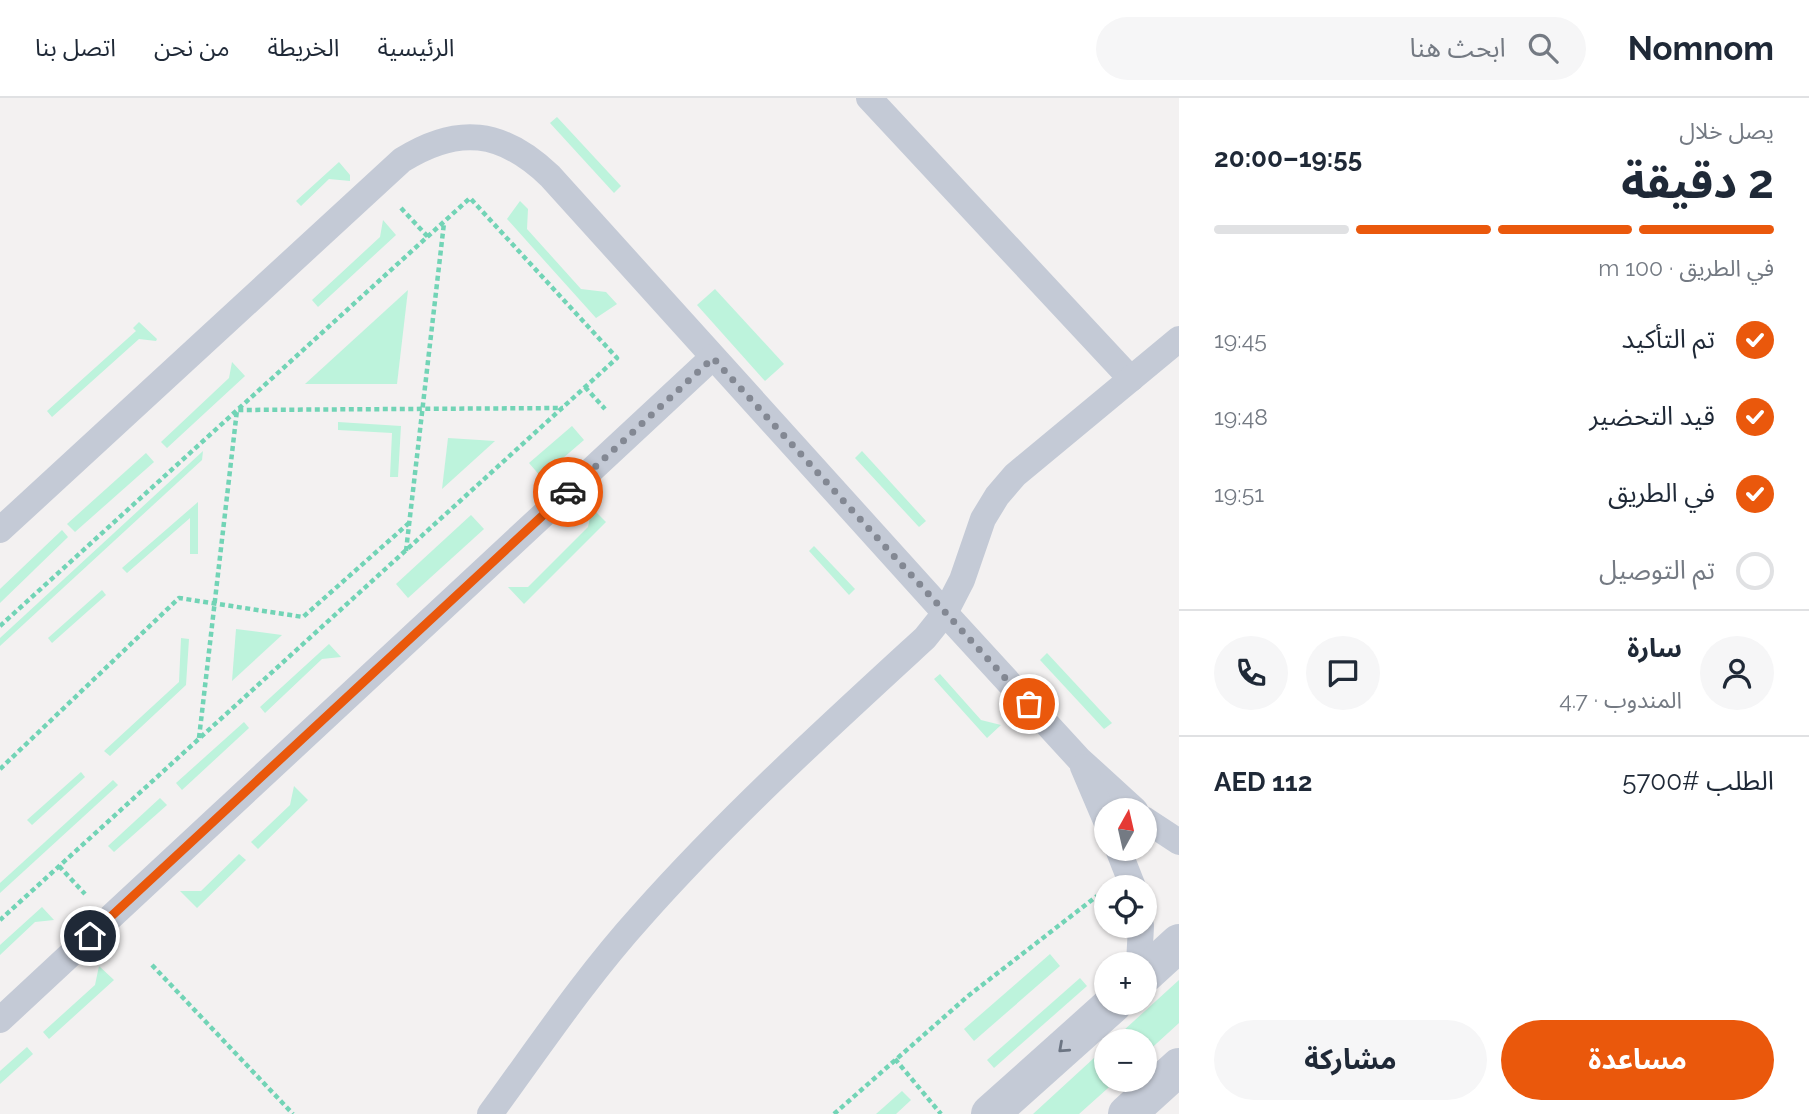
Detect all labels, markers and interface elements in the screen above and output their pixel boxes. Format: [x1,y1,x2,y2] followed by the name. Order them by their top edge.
[1096,17,1586,80] search box
[1524,29,1562,67] icon: search
[1628,29,1774,68] text: Nomnom
[35,33,116,62] text: اتصل بنا
[154,33,230,62] text: من نحن
[268,33,339,62] text: الخريطة
[377,33,455,62] text: الرئيسية
[1410,33,1506,63] text: ابحث هنا
[1679,117,1774,144] text: يصل خلال
[1214,143,1362,173] text: 19:55–20:00
[1621,155,1774,209] text: 2 دقيقة
[1598,254,1774,281] text: في الطريق · 100 m
[1736,321,1774,359] icon: check
[1622,324,1715,354] text: تم التأكيد
[1214,326,1267,353] text: 19:45
[1736,398,1774,436] icon: check
[1589,401,1715,431] text: قيد التحضير
[1214,403,1268,430] text: 19:48
[533,457,603,527] courier
[549,473,587,511] icon: car
[1736,475,1774,513] icon: check
[1608,478,1715,508] text: في الطريق
[1214,480,1264,507] text: 19:51
[1599,555,1715,585] text: تم التوصيل
[1627,633,1682,663] text: سارة
[1214,636,1288,710] button: phone
[1306,636,1380,710] button: chat
[1700,636,1774,710] button: person
[999,674,1059,734] pin
[1010,685,1048,723] icon: bag
[1559,686,1682,713] text: المندوب · 4.7
[1622,766,1774,796] text: الطلب #5700
[1214,767,1312,797] text: AED 112
[1094,798,1157,861] north arrow
[1094,798,1157,1092] map controls
[1094,875,1157,938] button: locate
[60,906,120,966] pin
[71,917,109,955] icon: home
[1094,952,1157,1015] button: +
[1214,1020,1487,1100] button: مشاركة
[1501,1020,1774,1100] button: مساعدة
[1094,1029,1157,1092] button: −
[1058,1040,1071,1052] one-way arrow

